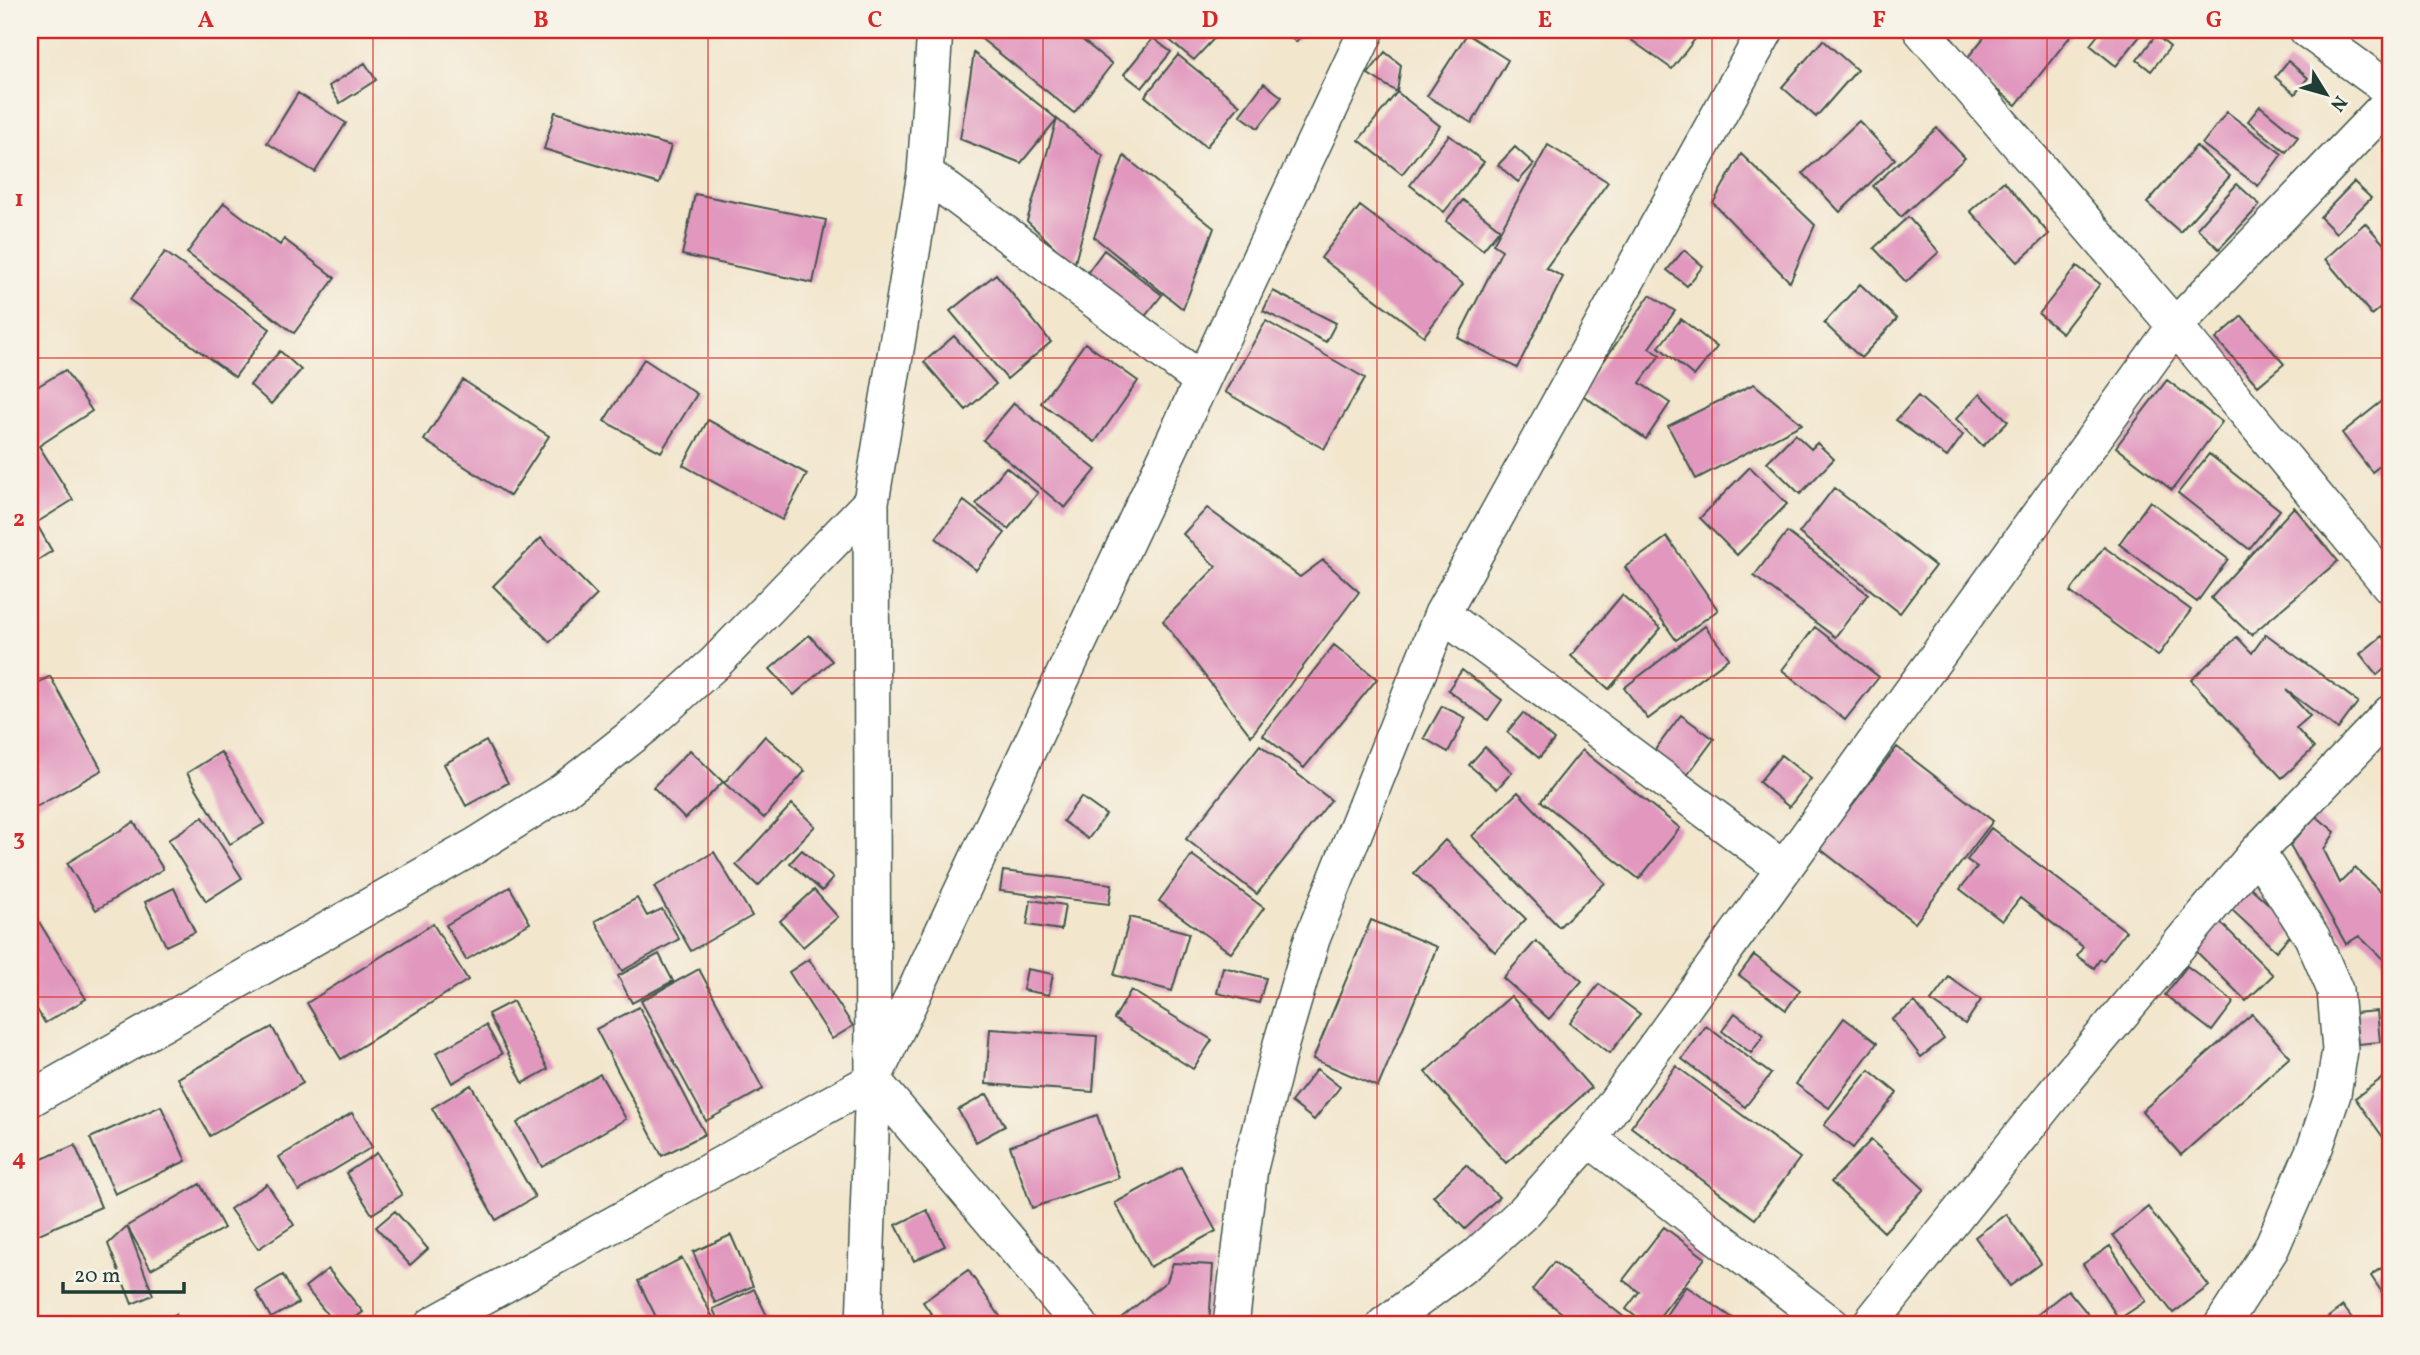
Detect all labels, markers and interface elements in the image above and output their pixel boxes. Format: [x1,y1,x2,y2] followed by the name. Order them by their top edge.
[198,5,214,37] text: A
[533,5,549,37] text: B
[868,5,882,37] text: C
[1202,5,1219,37] text: D
[1538,5,1552,37] text: E
[1872,5,1886,37] text: F
[2206,5,2222,37] text: G
[2290,60,2360,130] north arrow
[2323,90,2353,117] text: N
[14,184,24,216] text: 1
[13,504,25,536] text: 2
[13,823,25,855] text: 3
[12,1143,26,1175] text: 4
[63,1250,184,1294] scale bar
[74,1262,120,1291] text: 20 m

